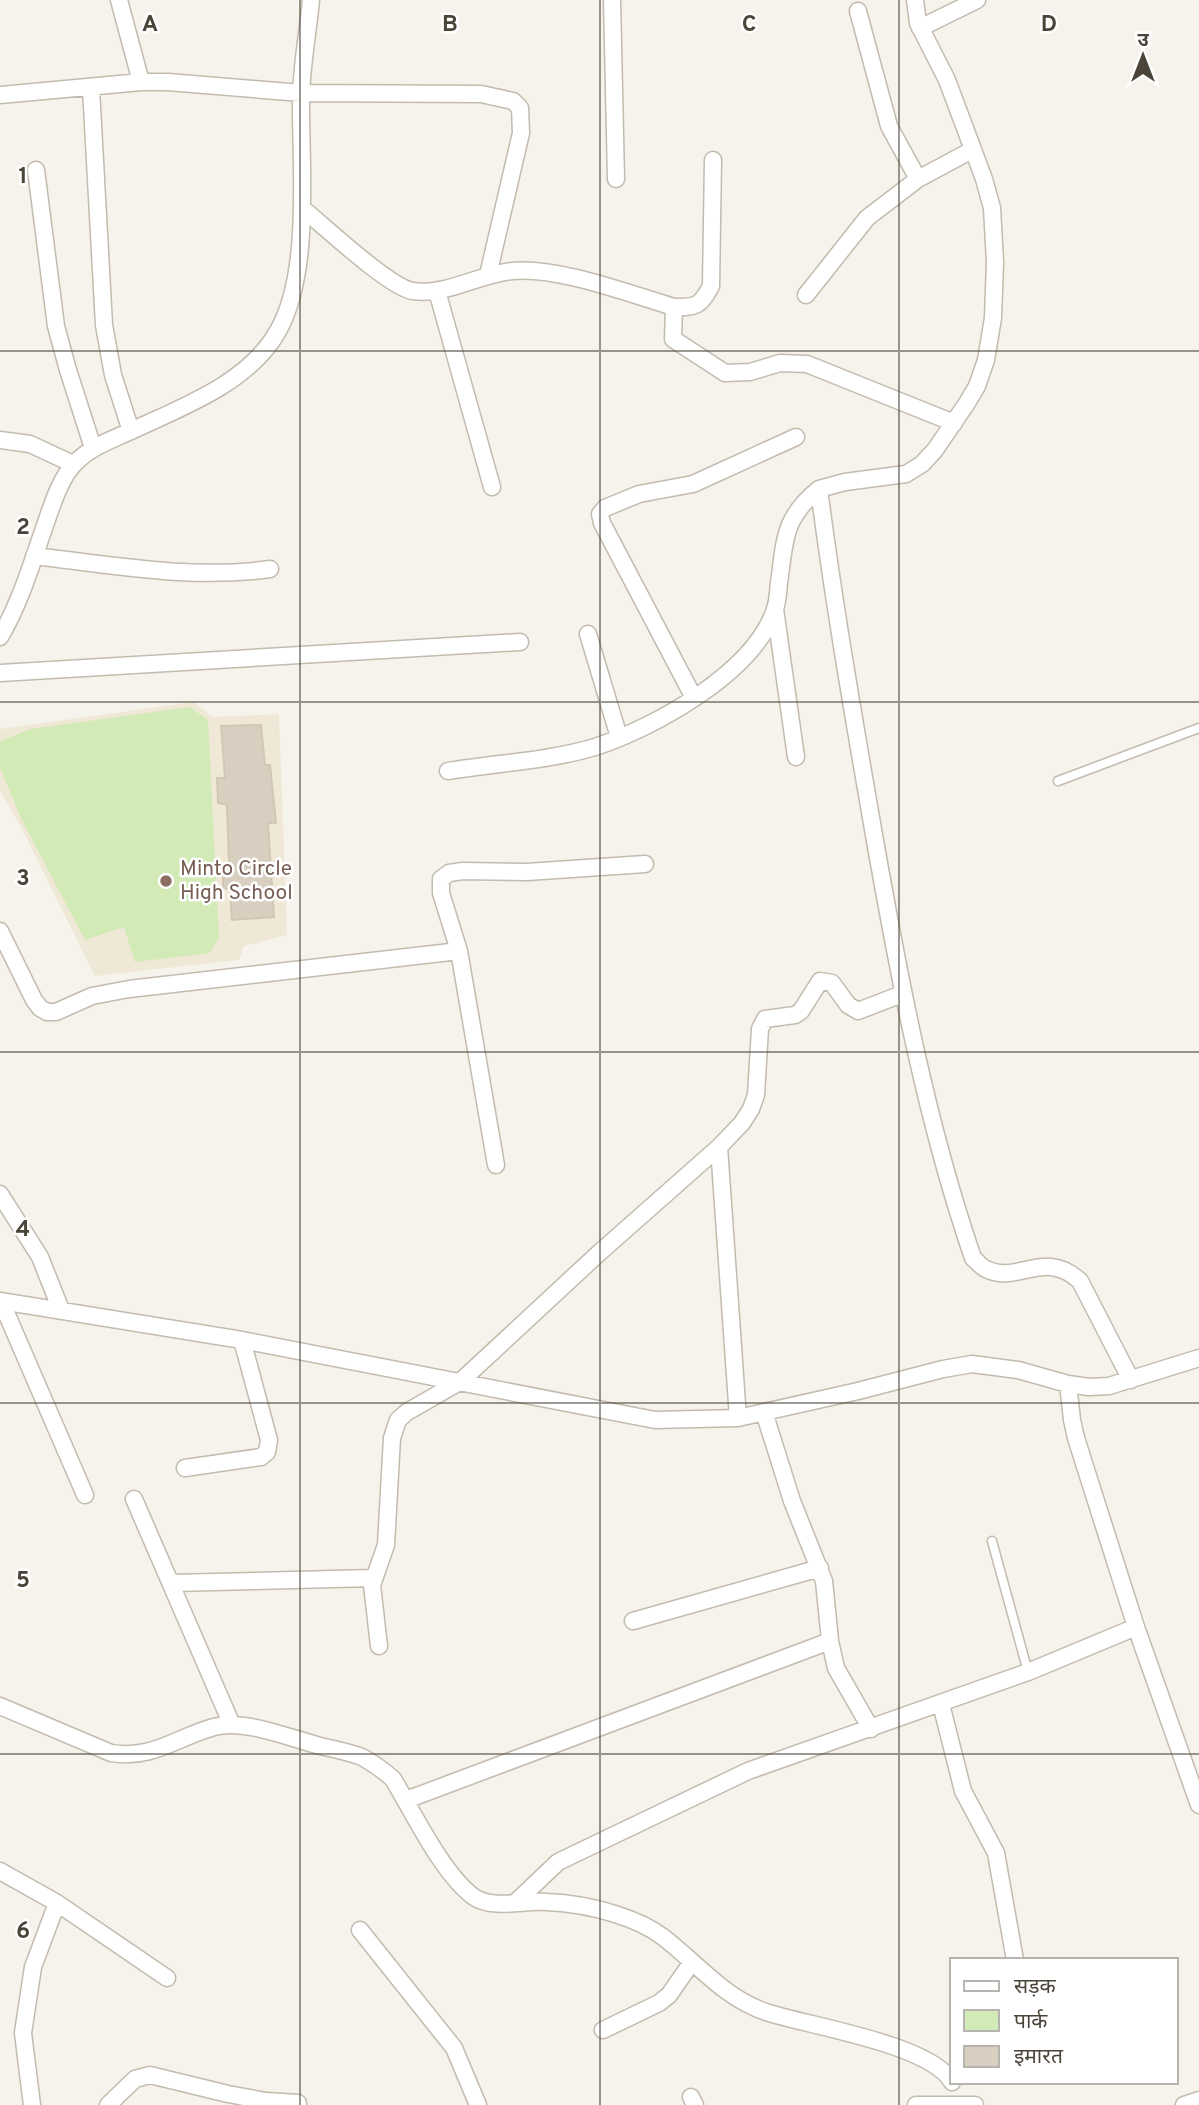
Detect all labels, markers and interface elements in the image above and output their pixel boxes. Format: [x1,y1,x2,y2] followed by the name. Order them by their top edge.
[142,11,158,40] text: A
[442,11,458,40] text: B
[742,11,756,40] text: C
[1041,11,1057,40] text: D
[1108,21,1178,91] north arrow
[1137,29,1149,53] text: उ
[18,163,28,192] text: 1
[16,514,30,543] text: 2
[180,856,293,907] place label: Minto Circle High School
[16,865,30,894] text: 3
[158,873,174,889] marker: Minto Circle High School
[16,1216,30,1245] text: 4
[16,1567,30,1596] text: 5
[16,1918,30,1947] text: 6
[950,1958,1178,2084] legend
[1014,1974,1056,2001] text: सड़क
[1014,2009,1048,2036] text: पार्क
[1014,2044,1064,2071] text: इमारत

